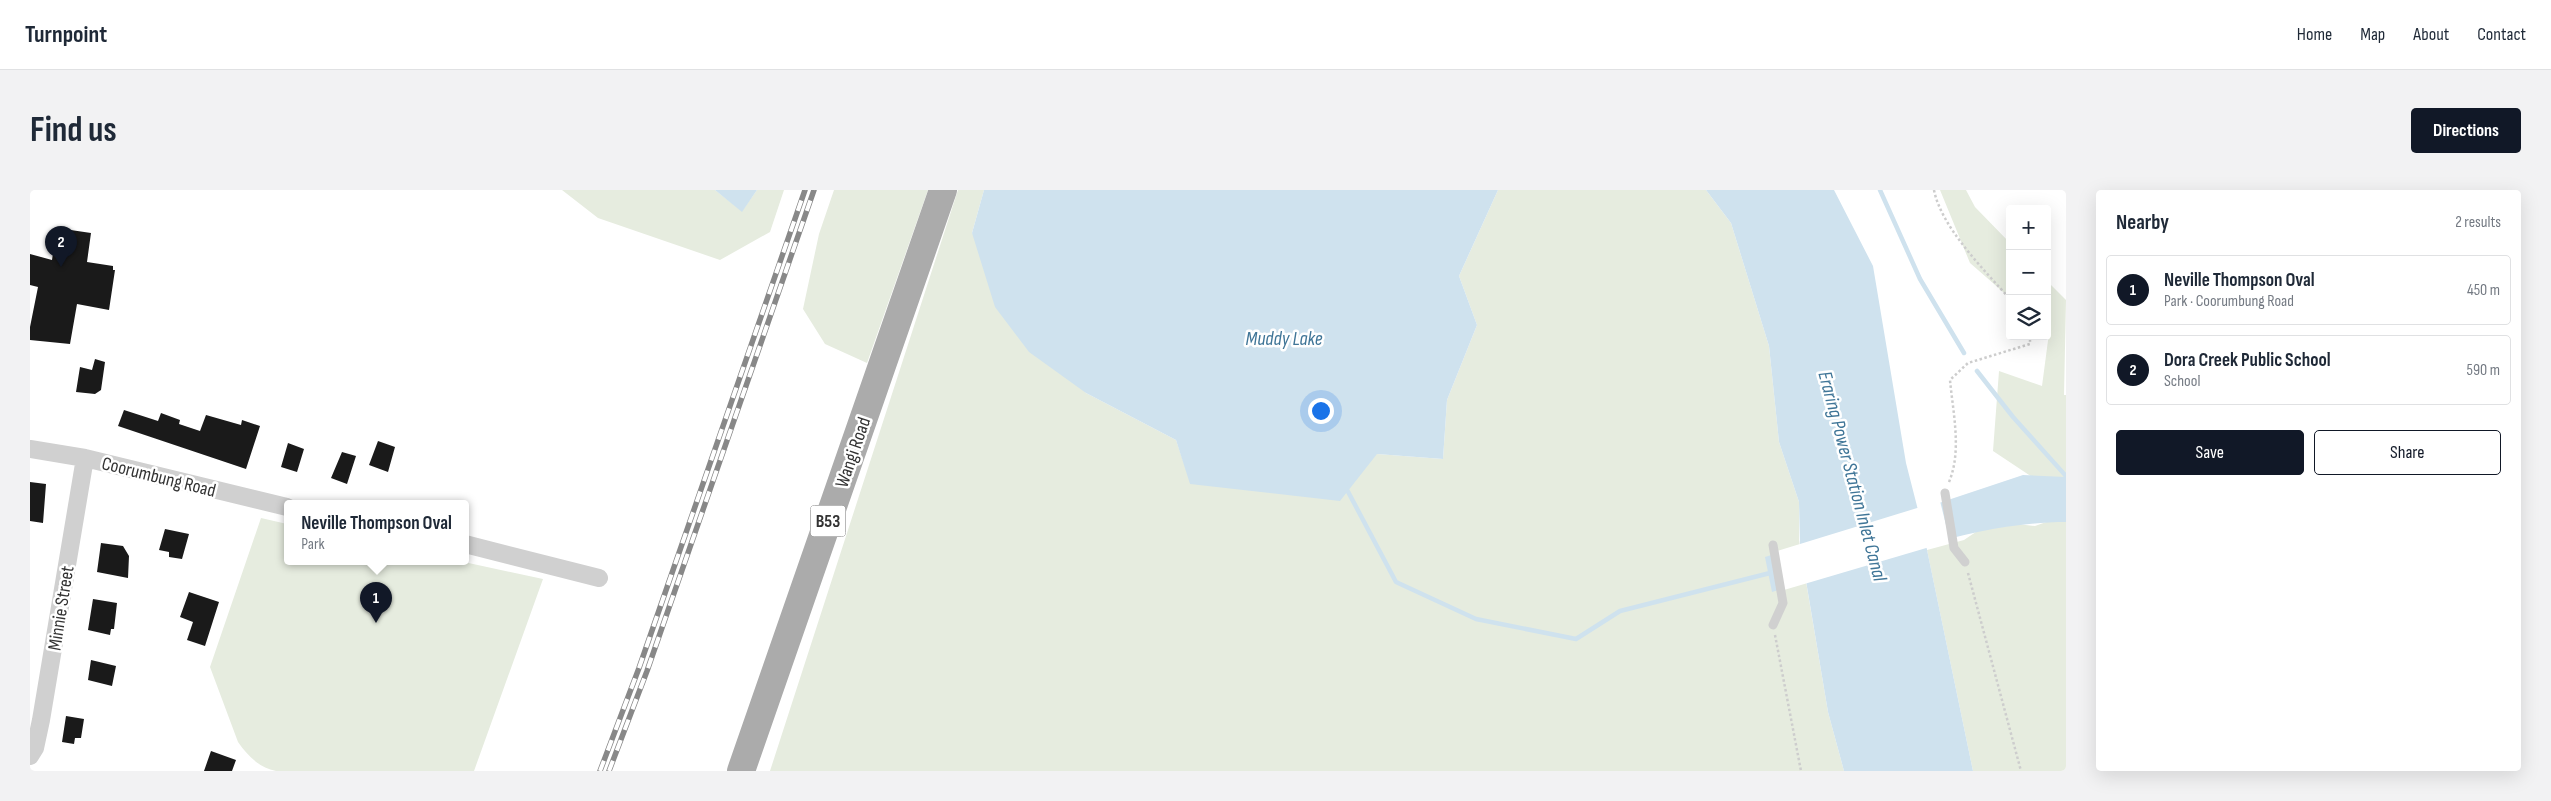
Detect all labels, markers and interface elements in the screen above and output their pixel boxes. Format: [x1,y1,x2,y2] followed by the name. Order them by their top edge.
[25,20,107,49] text: Turnpoint
[2297,24,2332,45] text: Home
[2360,24,2385,45] text: Map
[2413,24,2449,45] text: About
[2477,24,2526,45] text: Contact
[2411,108,2521,153] button: Directions
[30,109,117,152] text: Find us
[2006,205,2051,340] map controls
[2006,205,2051,250] button: +
[2116,210,2169,235] text: Nearby
[2455,213,2501,232] text: 2 results
[45,226,77,267] pin: 2
[2006,250,2051,295] button: −
[2164,269,2315,292] text: Neville Thompson Oval
[2130,281,2136,300] text: 1
[2467,281,2500,300] text: 450 m
[2164,292,2294,311] text: Park · Coorumbung Road
[2006,295,2051,340] button: layers
[1246,327,1323,351] water label: Muddy Lake
[2164,349,2331,372] text: Dora Creek Public School
[2129,361,2137,380] text: 2
[2467,361,2500,380] text: 590 m
[1812,369,1892,585] water label: Eraring Power Station Inlet Canal
[2164,372,2200,391] text: School
[1308,398,1334,424] your location
[831,414,876,491] street label: Wangi Road
[2116,430,2304,475] button: Save
[2314,430,2501,475] button: Share
[99,452,218,503] street label: Coorumbung Road
[284,500,469,565] popup
[810,506,846,536] road number: B53
[301,512,452,535] text: Neville Thompson Oval
[301,535,325,554] text: Park
[43,564,80,652] street label: Minnie Street
[360,582,392,623] pin: 1

